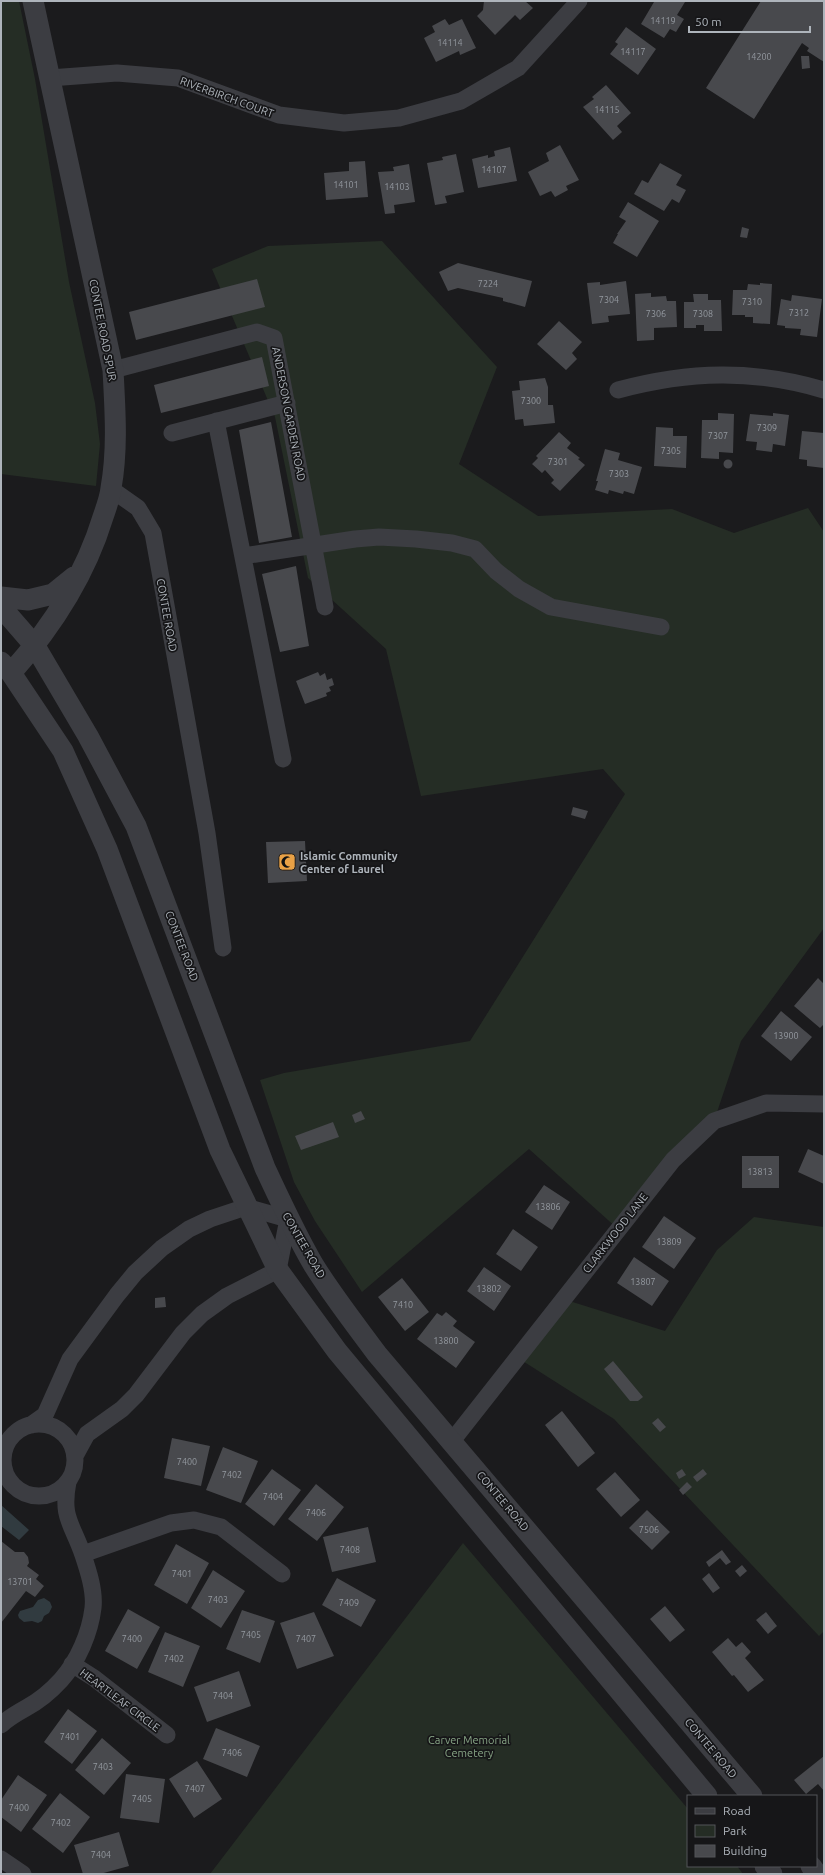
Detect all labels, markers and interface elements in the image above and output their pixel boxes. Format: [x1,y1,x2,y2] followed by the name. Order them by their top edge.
[689,8,810,34] scale bar
[695,15,722,28] text: 50 m
[650,16,676,26] house number: 14119
[437,38,463,48] house number: 14114
[620,47,646,57] house number: 14117
[746,52,772,62] house number: 14200
[178,74,276,120] street label: RIVERBIRCH COURT
[594,105,620,115] house number: 14115
[481,165,507,175] house number: 14107
[333,180,359,190] house number: 14101
[384,182,410,192] house number: 14103
[87,278,119,382] street label: CONTEE ROAD SPUR
[478,279,498,289] house number: 7224
[599,295,619,305] house number: 7304
[742,297,762,307] house number: 7310
[789,308,809,318] house number: 7312
[646,309,666,319] house number: 7306
[693,309,713,319] house number: 7308
[270,346,308,482] street label: ANDERSON GARDEN ROAD
[521,396,541,406] house number: 7300
[757,423,777,433] house number: 7309
[708,431,728,441] house number: 7307
[661,446,681,456] house number: 7305
[548,457,568,467] house number: 7301
[609,469,629,479] house number: 7303
[155,577,179,653] street label: CONTEE ROAD
[300,850,398,875] place label: Islamic Community Center of Laurel
[277,852,297,872] mosque icon: Islamic Community Center of Laurel
[163,909,201,983] street label: CONTEE ROAD
[773,1031,799,1041] house number: 13900
[747,1167,773,1177] house number: 13813
[580,1191,650,1275] street label: CLARKWOOD LANE
[535,1202,561,1212] house number: 13806
[280,1210,328,1280] street label: CONTEE ROAD
[656,1237,682,1247] house number: 13809
[630,1277,656,1287] house number: 13807
[476,1284,502,1294] house number: 13802
[393,1300,413,1310] house number: 7410
[433,1336,459,1346] house number: 13800
[177,1457,197,1467] house number: 7400
[475,1469,532,1533] street label: CONTEE ROAD
[222,1470,242,1480] house number: 7402
[263,1492,283,1502] house number: 7404
[306,1508,326,1518] house number: 7406
[639,1525,659,1535] house number: 7506
[340,1545,360,1555] house number: 7408
[172,1569,192,1579] house number: 7401
[7,1577,33,1587] house number: 13701
[208,1595,228,1605] house number: 7403
[339,1598,359,1608] house number: 7409
[241,1630,261,1640] house number: 7405
[122,1634,142,1644] house number: 7400
[296,1634,316,1644] house number: 7407
[164,1654,184,1664] house number: 7402
[78,1666,162,1734] street label: HEARTLEAF CIRCLE
[213,1691,233,1701] house number: 7404
[683,1716,740,1780] street label: CONTEE ROAD
[60,1732,80,1742] house number: 7401
[428,1734,510,1759] park label: Carver Memorial Cemetery
[222,1748,242,1758] house number: 7406
[93,1762,113,1772] house number: 7403
[185,1784,205,1794] house number: 7407
[132,1794,152,1804] house number: 7405
[687,1795,817,1867] legend
[9,1803,29,1813] house number: 7400
[723,1804,751,1817] text: Road
[51,1818,71,1828] house number: 7402
[723,1824,747,1837] text: Park
[723,1844,767,1857] text: Building
[91,1850,111,1860] house number: 7404

